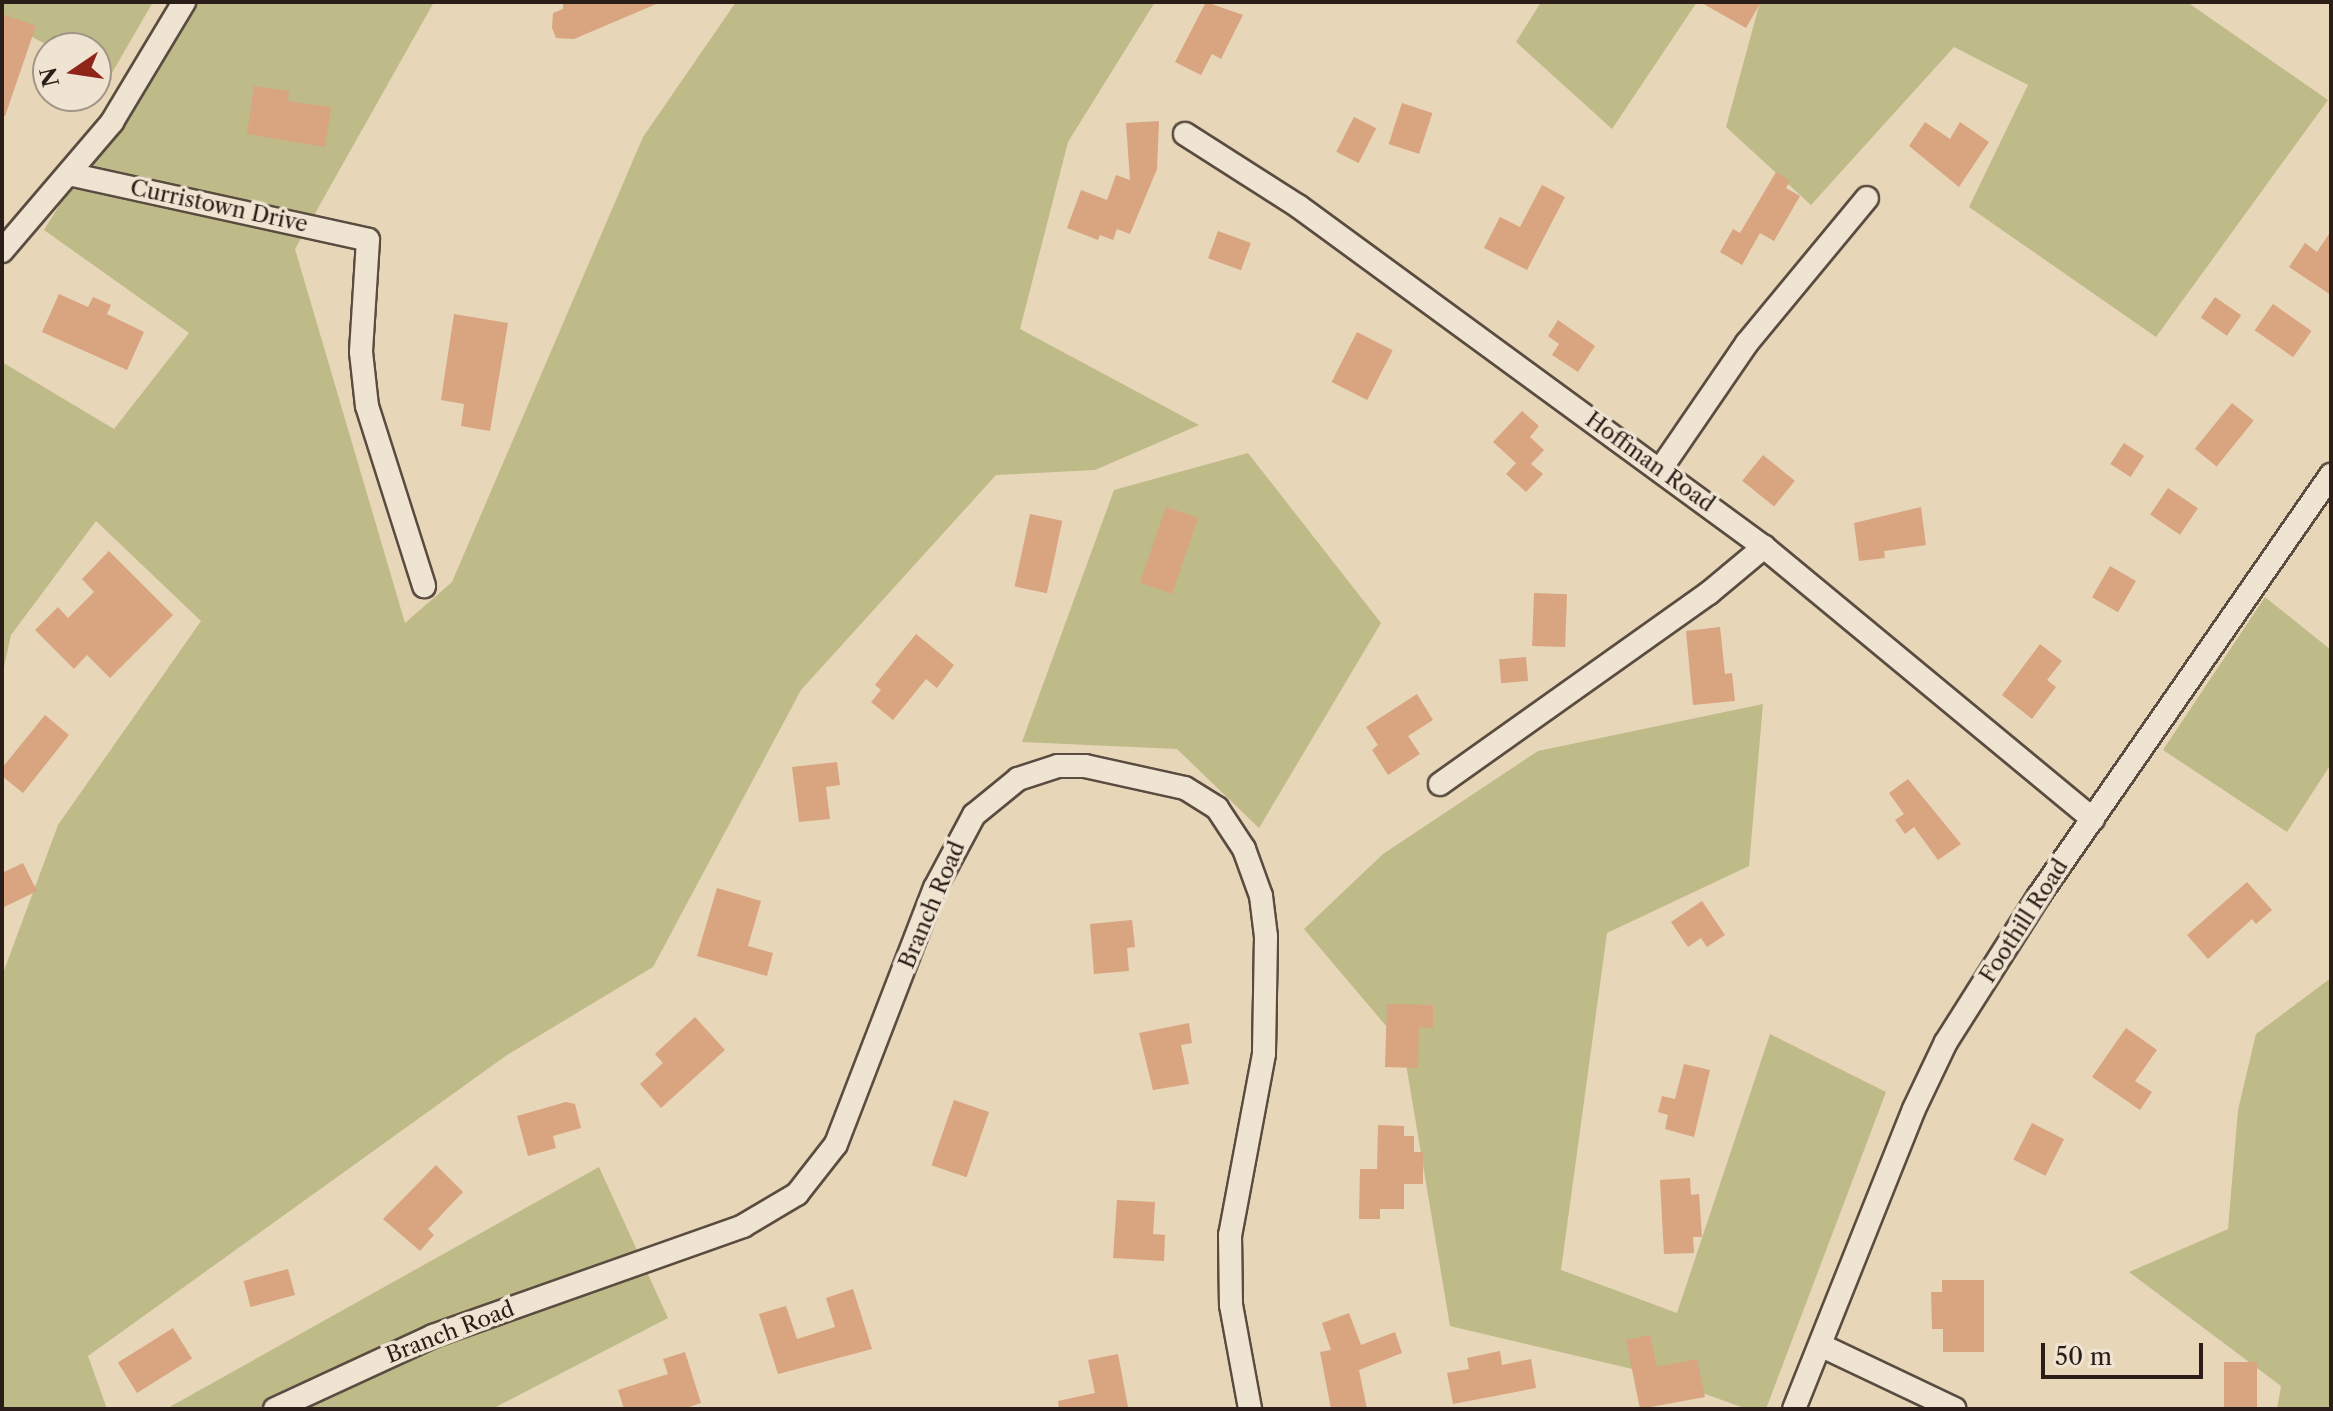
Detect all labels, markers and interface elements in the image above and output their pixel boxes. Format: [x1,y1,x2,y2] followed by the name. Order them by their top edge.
[32,32,112,112] north arrow
[35,65,65,89] text: N
[128,174,310,238] street label: Curristown Drive
[1580,406,1720,518] street label: Hoffman Road
[893,838,971,972] street label: Branch Road
[1974,854,2074,988] street label: Foothill Road
[382,1295,518,1369] street label: Branch Road
[2045,1327,2207,1377] scale bar
[2055,1342,2112,1371] text: 50 m

